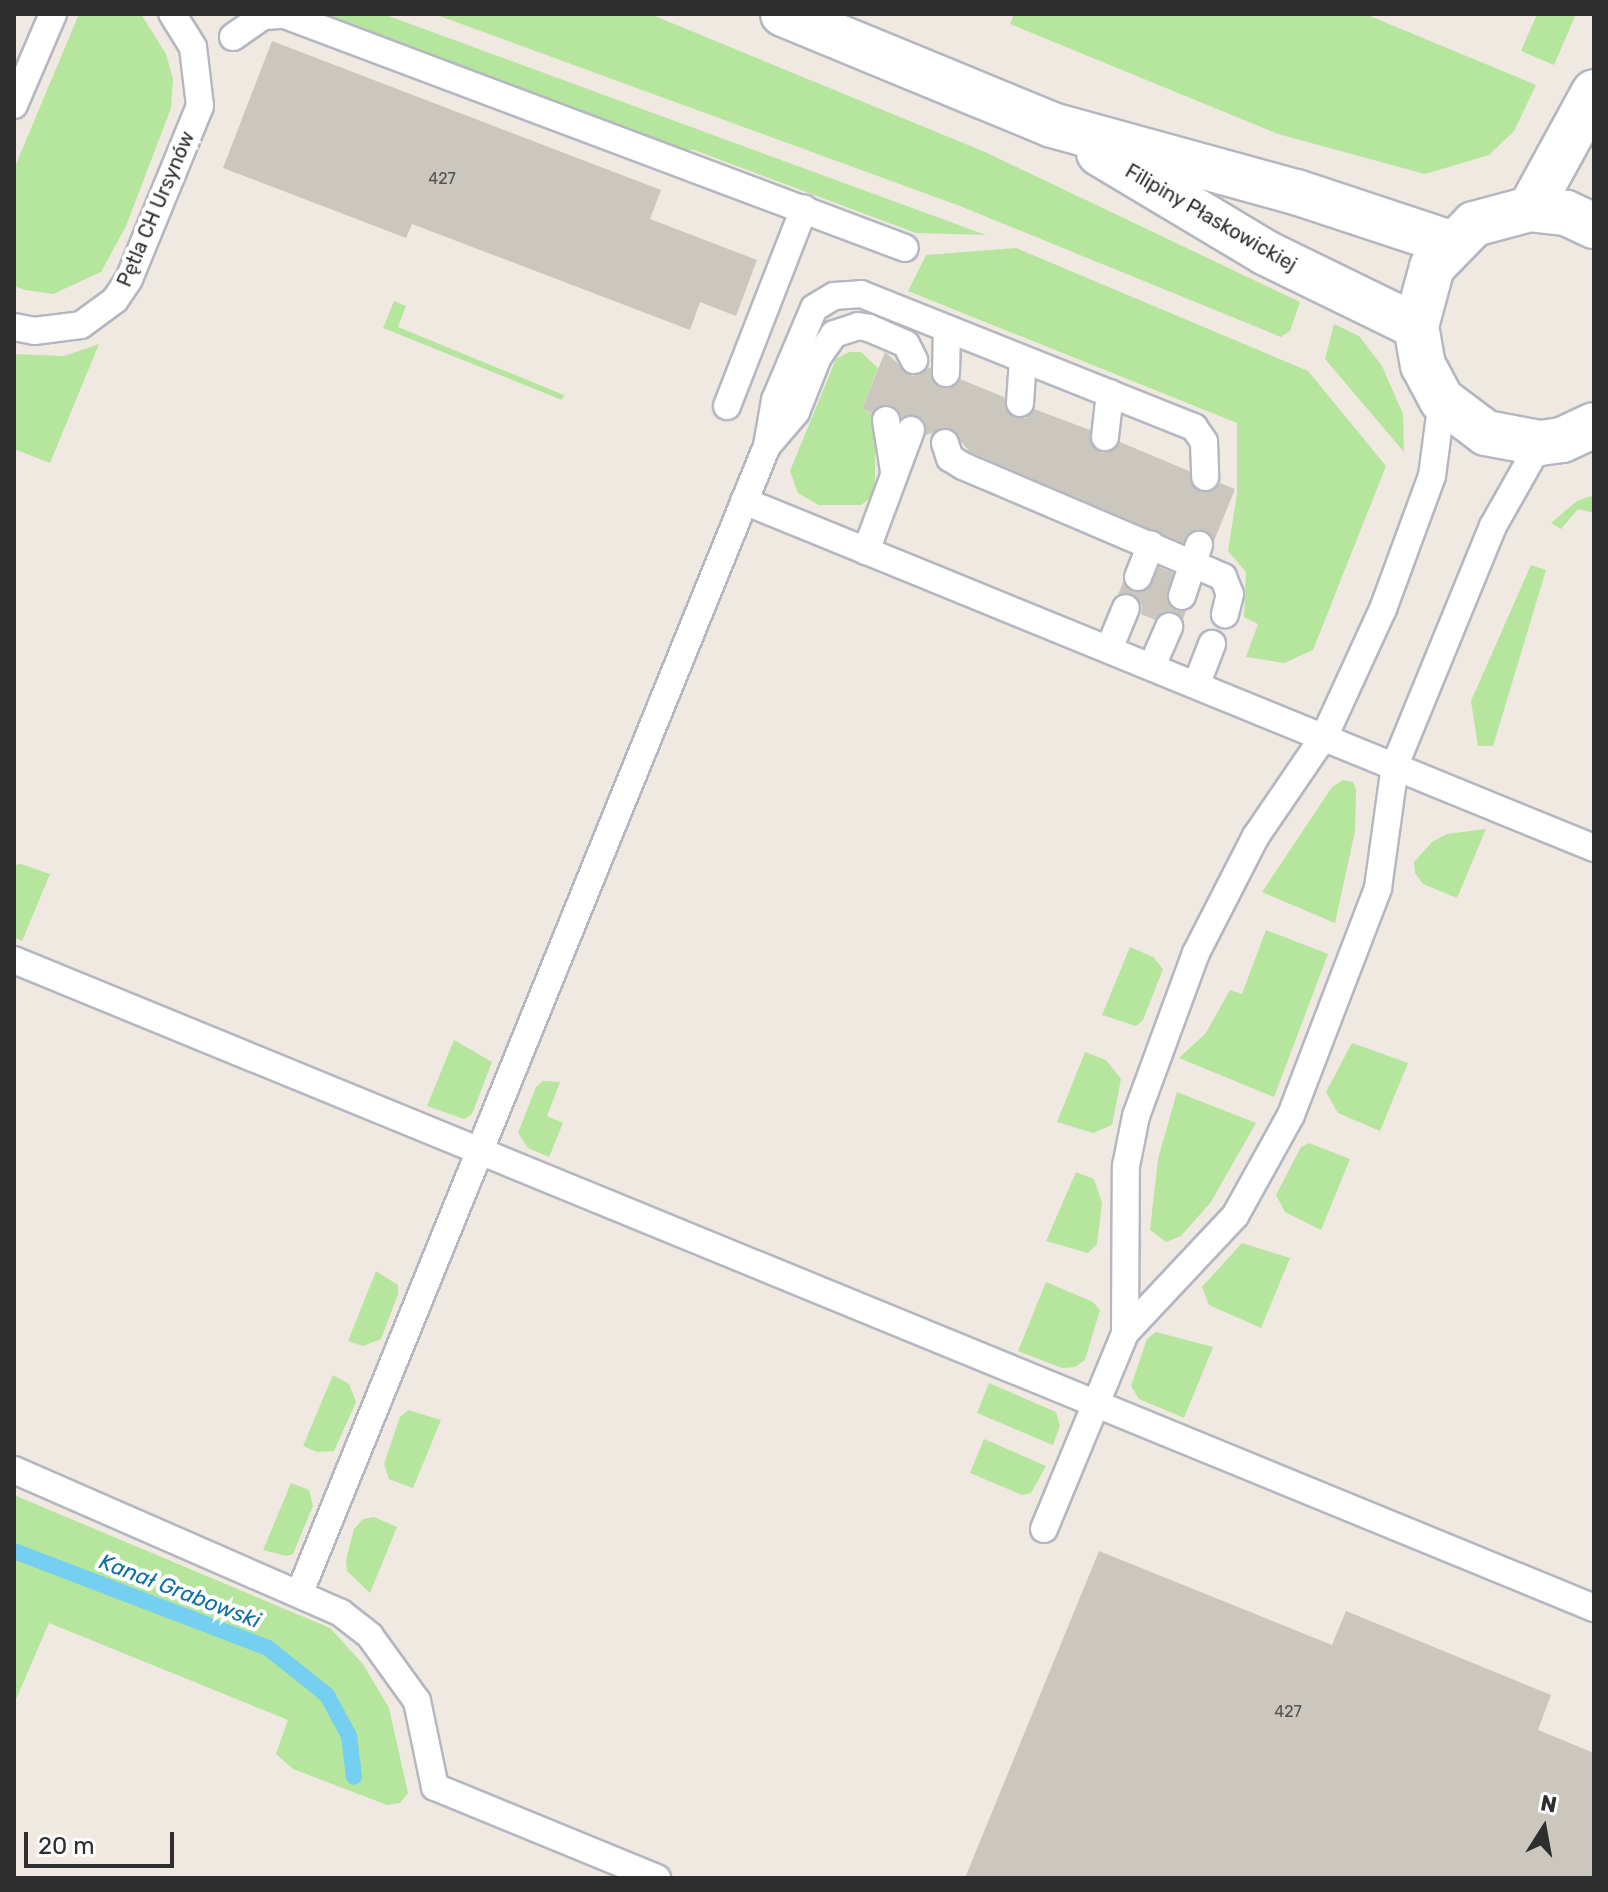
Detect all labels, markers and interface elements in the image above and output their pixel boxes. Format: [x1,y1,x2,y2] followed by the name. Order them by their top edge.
[112,128,200,290] street label: Pętla CH Ursynów
[1121,159,1301,277] street label: Filipiny Płaskowickiej
[428,169,456,189] house number: 427
[96,1548,264,1634] water label: Kanał Grabowski
[1274,1702,1302,1722] house number: 427
[1504,1788,1584,1868] north arrow
[1538,1789,1559,1819] text: N
[28,1816,178,1866] scale bar
[38,1832,95,1860] text: 20 m

